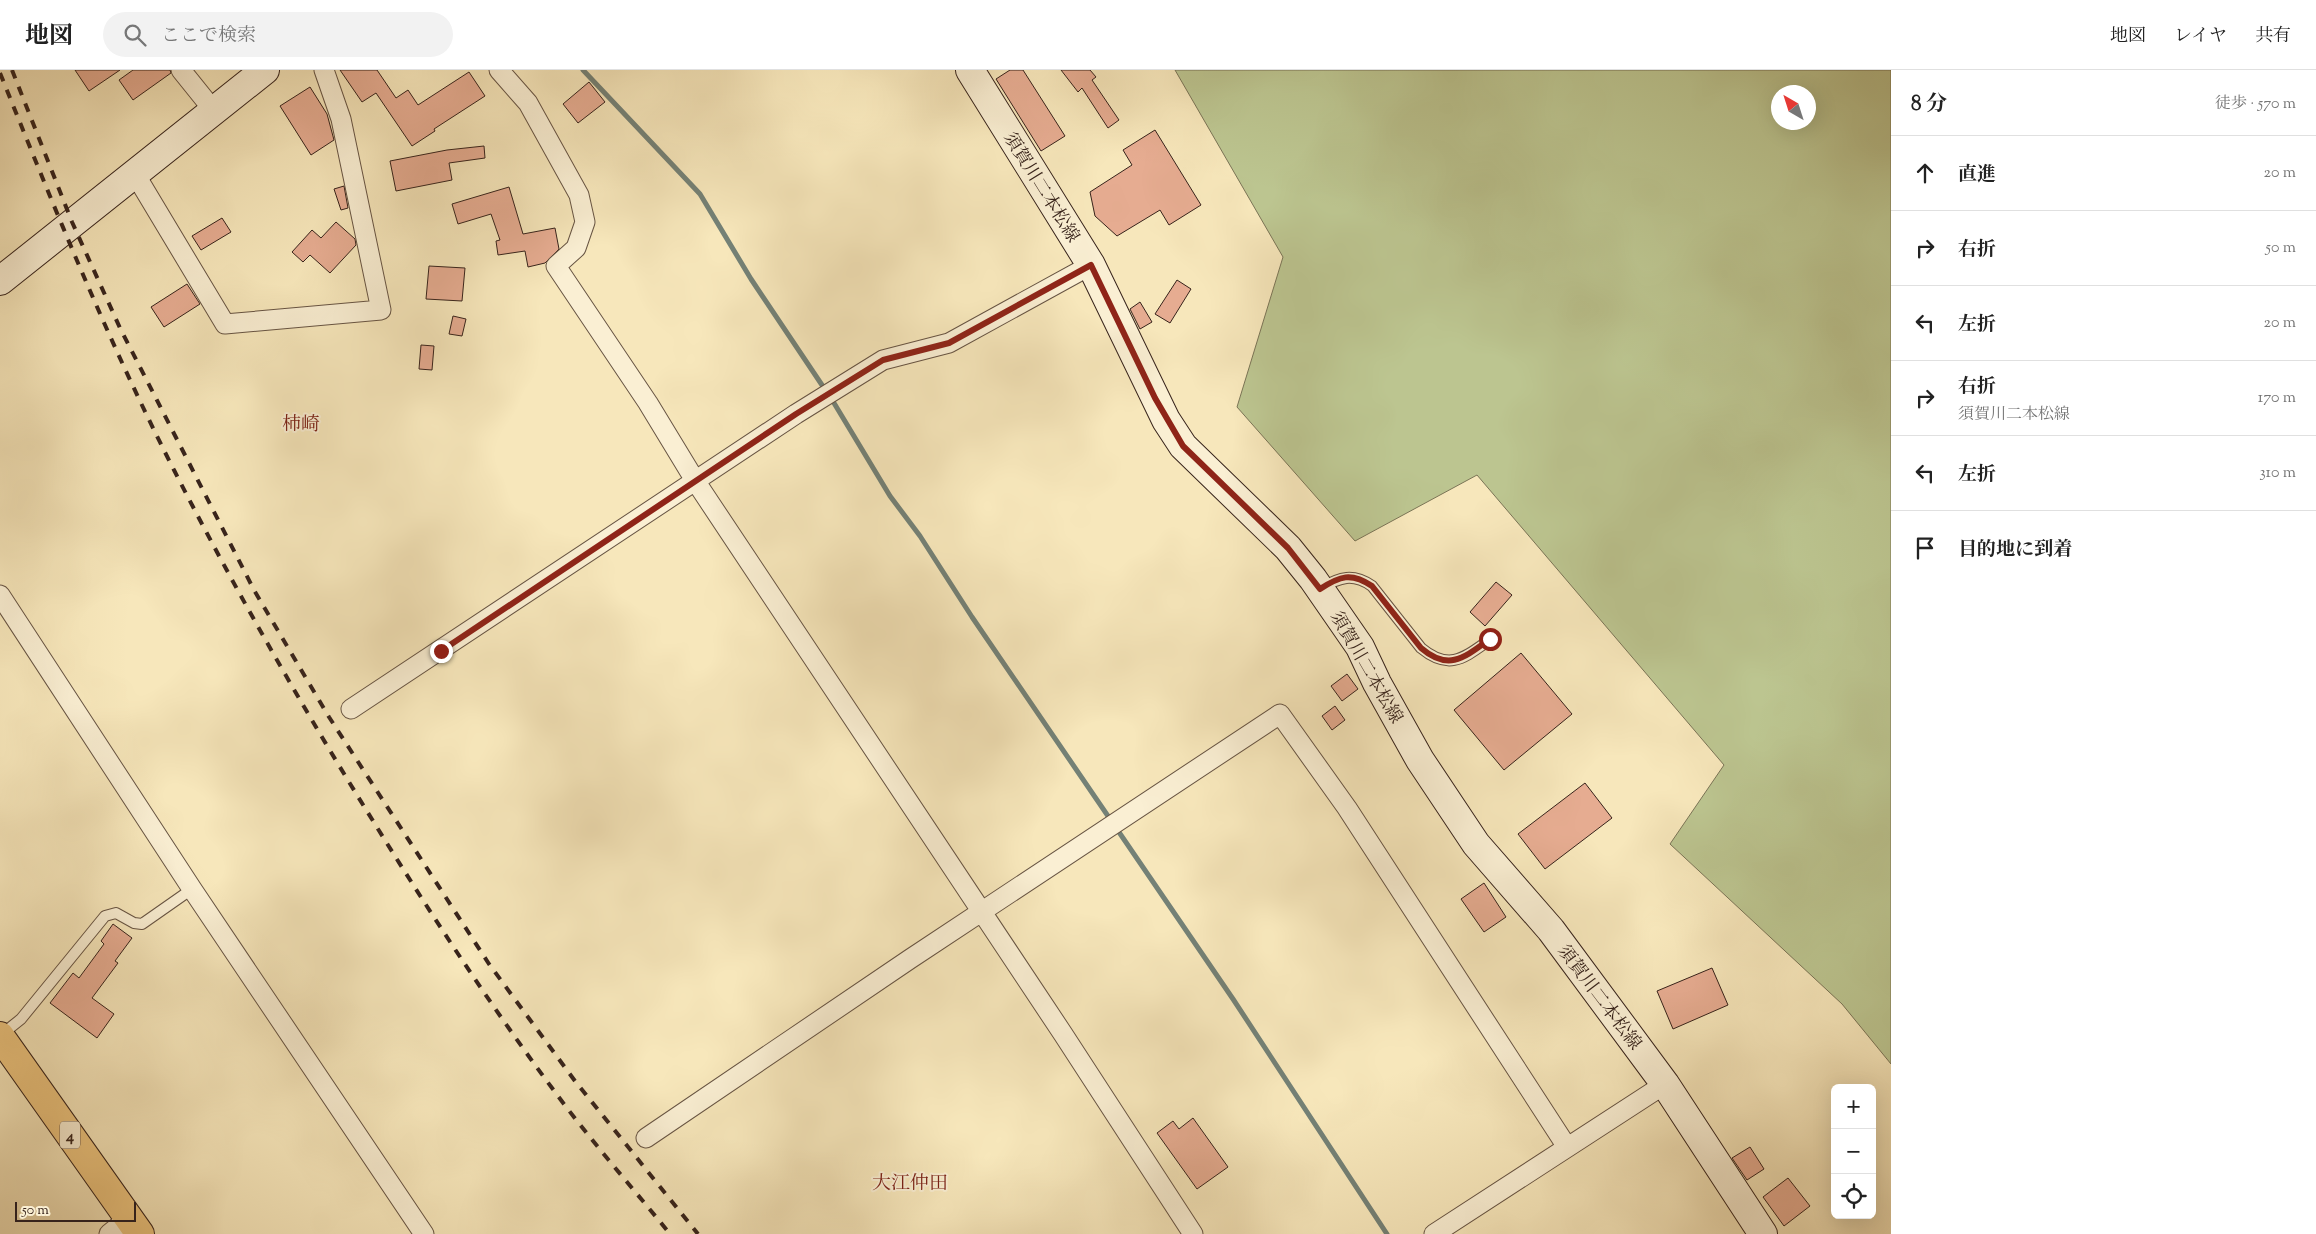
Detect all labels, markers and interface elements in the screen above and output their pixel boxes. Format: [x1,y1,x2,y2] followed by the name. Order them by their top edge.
[103,12,453,57] search box
[25,20,73,54] text: 地図
[121,21,149,49] icon: search
[161,23,256,50] text: ここで検索
[2110,24,2146,50] text: 地図
[2174,24,2227,50] text: レイヤ
[2255,24,2291,50] text: 共有
[1771,85,1816,130] north arrow
[1911,90,1947,120] text: 8 分
[2215,93,2296,116] text: 徒歩 · 570 m
[996,128,1085,248] street label: 須賀川二本松線
[1911,159,1939,187] icon: ahead
[1958,162,1996,189] text: 直進
[2263,162,2296,185] text: 20 m
[1911,234,1939,262] icon: right
[1958,237,1996,264] text: 右折
[2265,237,2296,260] text: 50 m
[1911,309,1939,337] icon: left
[1958,312,1996,339] text: 左折
[2263,312,2296,335] text: 20 m
[1958,374,1996,401] text: 右折
[1911,384,1939,412] icon: right
[2258,387,2296,410] text: 170 m
[1958,404,2070,427] text: 須賀川二本松線
[282,412,320,439] district label: 柿崎
[1911,459,1939,487] icon: left
[1958,462,1996,489] text: 左折
[2259,462,2296,485] text: 310 m
[1911,534,1939,562] icon: arrive
[1958,537,2072,564] text: 目的地に到着
[1323,607,1408,729] street label: 須賀川二本松線
[1479,628,1502,651] route start
[430,640,453,663] route end
[1550,940,1647,1056] street label: 須賀川二本松線
[1831,1084,1876,1219] map controls
[1831,1084,1876,1129] button: +
[60,1122,80,1148] road number: 4
[1831,1129,1876,1174] button: −
[872,1171,948,1198] district label: 大江仲田
[1831,1174,1876,1219] button: locate
[15,1199,136,1222] scale bar
[22,1201,49,1221] text: 50 m

